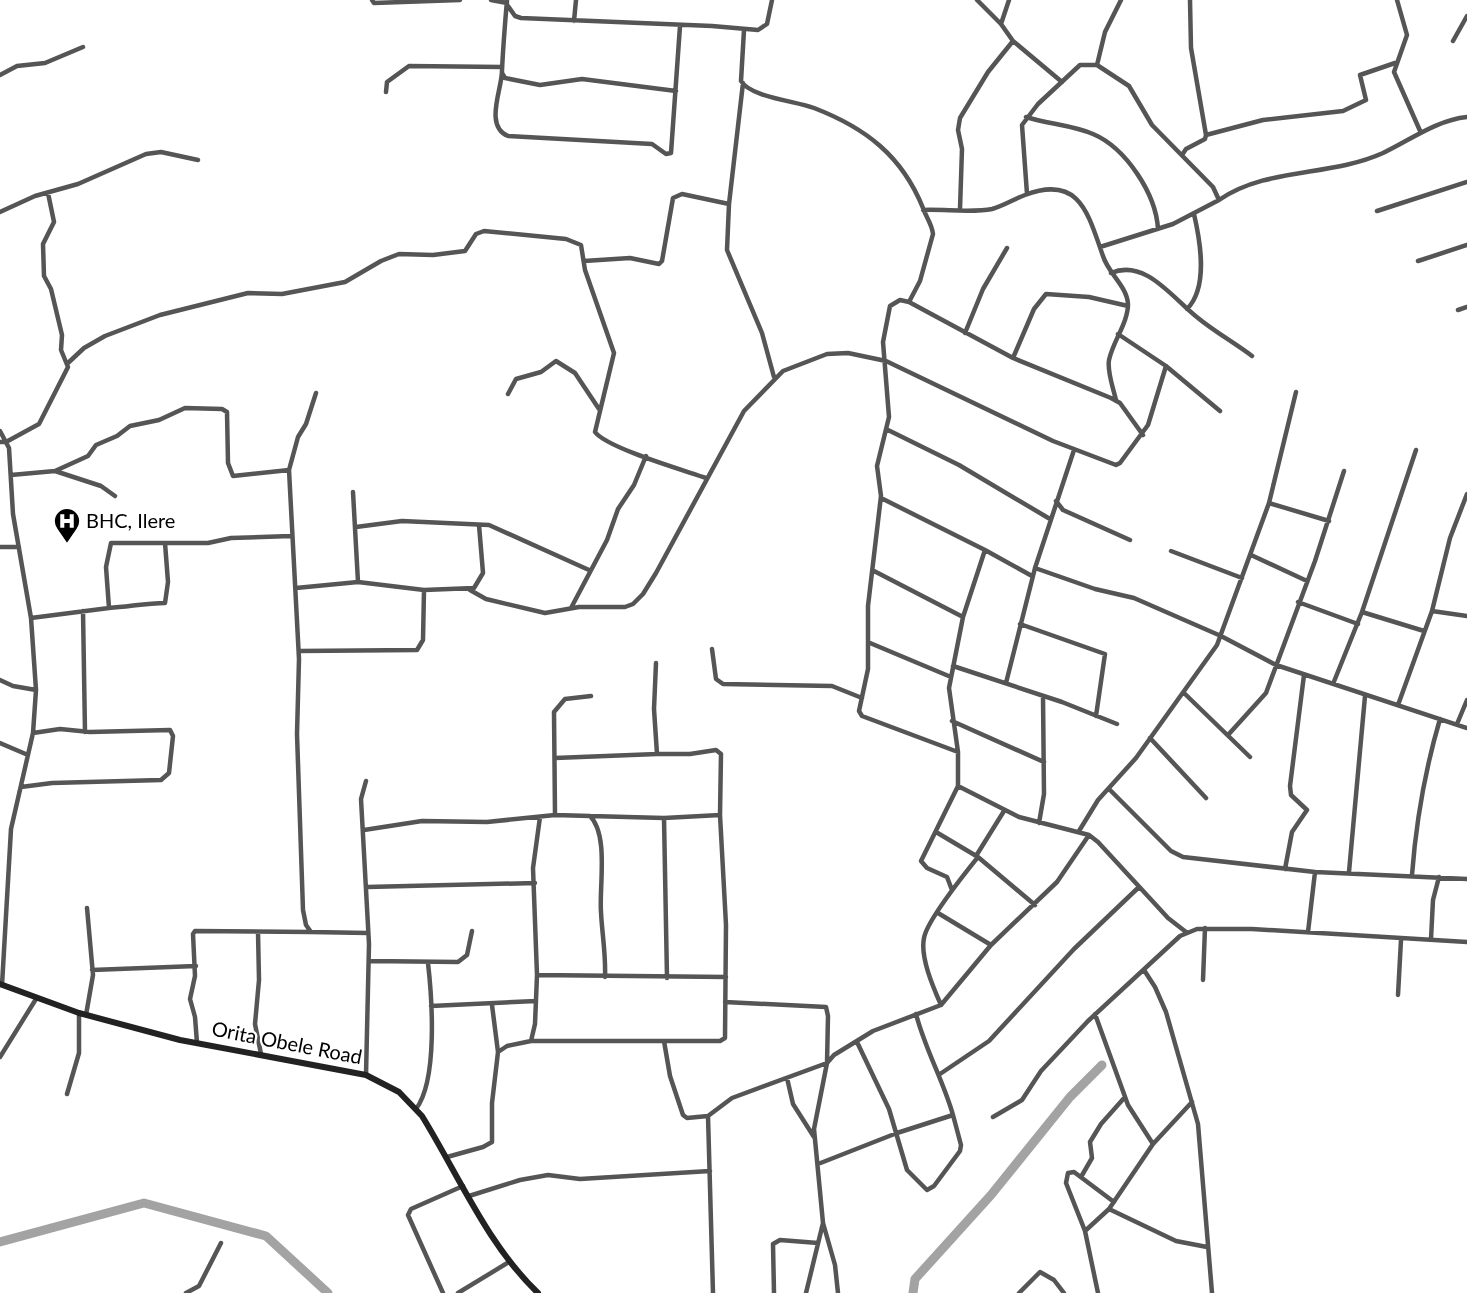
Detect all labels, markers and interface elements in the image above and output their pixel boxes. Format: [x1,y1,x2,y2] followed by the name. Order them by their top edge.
[52,506,82,544] hospital icon: BHC, Ilere
[86,508,175,532] place label: BHC, Ilere
[210,1016,364,1068] street label: Orita Obele Road

